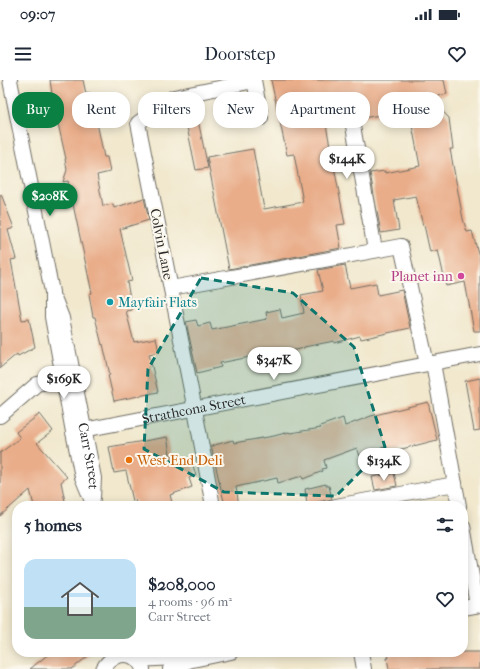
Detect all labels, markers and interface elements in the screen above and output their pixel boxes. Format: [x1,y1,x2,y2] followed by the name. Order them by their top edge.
[20,5,55,23] text: 09:07
[12,43,34,65] icon: menu
[446,43,468,65] icon: heart
[204,44,276,65] text: Doorstep
[12,92,64,128] chip: Buy
[72,92,130,128] chip: Rent
[138,92,205,128] chip: Filters
[213,92,268,128] chip: New
[276,92,370,128] chip: Apartment
[378,92,444,128] chip: House
[319,146,375,180] pin: $144K
[329,151,365,166] text: $144K
[22,183,78,217] pin: $208K
[32,188,69,203] text: $208K
[146,207,177,281] street label: Colvin Lane
[391,268,453,285] place label: Planet inn
[456,271,466,281] marker: Planet inn
[118,294,197,311] place label: Mayfair Flats
[105,297,115,307] marker: Mayfair Flats
[246,347,302,381] pin: $347K
[256,352,292,367] text: $347K
[36,366,92,400] pin: $169K
[46,371,82,386] text: $169K
[141,391,247,428] street label: Strathcona Street
[74,421,102,490] street label: Carr Street
[356,448,412,482] pin: $134K
[136,452,223,469] place label: West End Deli
[367,453,401,468] text: $134K
[124,455,134,465] marker: West End Deli
[434,514,456,536] icon: filters
[24,515,82,535] text: 5 homes
[148,574,216,594] text: $208,000
[56,575,104,623] icon: home
[434,588,456,610] icon: heart
[148,594,232,609] text: 4 rooms · 96 m²
[148,609,211,624] text: Carr Street

